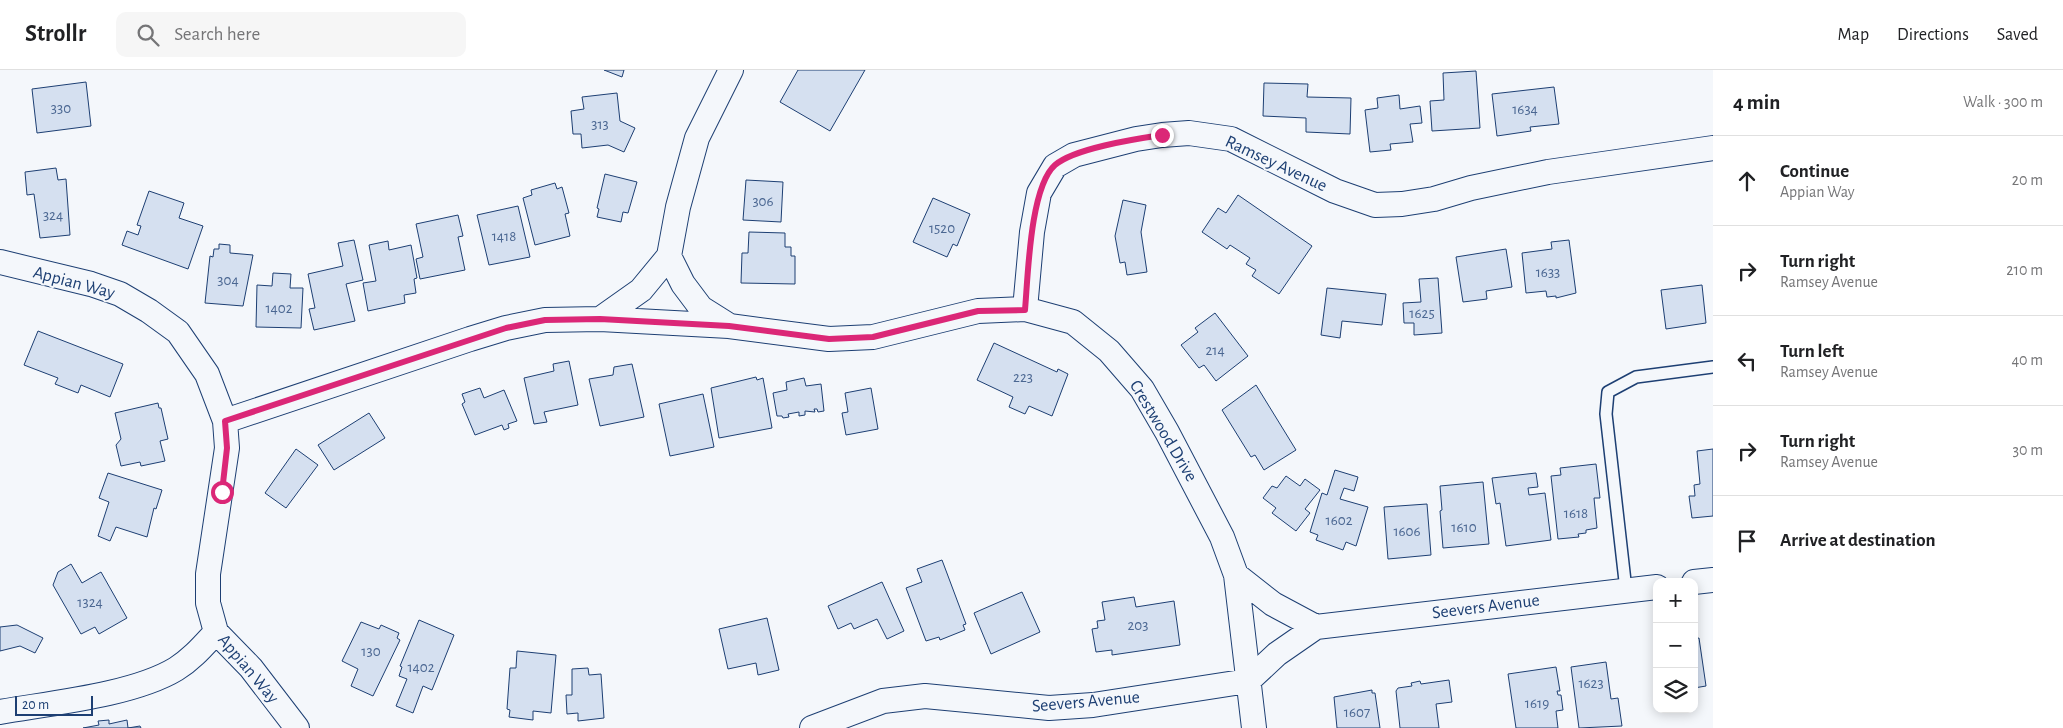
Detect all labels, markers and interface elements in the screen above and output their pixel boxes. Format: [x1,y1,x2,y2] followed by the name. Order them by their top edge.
[116,12,466,57] search box
[134,21,162,49] icon: search
[25,22,86,46] text: Strollr
[174,25,260,44] text: Search here
[1838,26,1869,44] text: Map
[1897,26,1969,44] text: Directions
[1997,26,2038,44] text: Saved
[1733,92,1780,113] text: 4 min
[1963,94,2043,110] text: Walk · 300 m
[51,101,71,116] house number: 330
[1512,102,1538,117] house number: 1634
[591,117,609,132] house number: 313
[1151,124,1174,147] route end
[1222,133,1330,195] street label: Ramsey Avenue
[1780,162,1849,181] text: Continue
[1733,167,1761,195] icon: ahead
[2012,172,2043,188] text: 20 m
[1780,184,1855,200] text: Appian Way
[752,194,774,209] house number: 306
[43,208,63,223] house number: 324
[929,221,955,236] house number: 1520
[492,229,516,244] house number: 1418
[1780,252,1855,271] text: Turn right
[1733,257,1761,285] icon: right
[2006,262,2043,278] text: 210 m
[31,263,117,303] street label: Appian Way
[1536,265,1560,280] house number: 1633
[217,273,239,288] house number: 304
[1780,274,1878,290] text: Ramsey Avenue
[265,301,293,316] house number: 1402
[1409,306,1435,321] house number: 1625
[1780,342,1844,361] text: Turn left
[1205,343,1225,358] house number: 214
[1733,347,1761,375] icon: left
[2011,352,2043,368] text: 40 m
[1780,364,1878,380] text: Ramsey Avenue
[1013,370,1033,385] house number: 223
[1126,377,1200,485] street label: Crestwood Drive
[1780,432,1855,451] text: Turn right
[1733,437,1761,465] icon: right
[2013,442,2043,458] text: 30 m
[1780,454,1878,470] text: Ramsey Avenue
[211,481,234,504] route start
[1564,506,1588,521] house number: 1618
[1326,513,1353,528] house number: 1602
[1451,520,1477,535] house number: 1610
[1393,524,1421,539] house number: 1606
[1733,527,1761,555] icon: arrive
[1780,531,1936,550] text: Arrive at destination
[1653,578,1698,713] map controls
[1653,578,1698,623] button: +
[1431,591,1541,623] street label: Seevers Avenue
[77,595,103,610] house number: 1324
[1128,618,1148,633] house number: 203
[1653,623,1698,668] button: −
[214,631,282,707] street label: Appian Way
[361,644,381,659] house number: 130
[407,660,435,675] house number: 1402
[1653,668,1698,713] button: layers
[1578,676,1604,691] house number: 1623
[1031,688,1141,716] street label: Seevers Avenue
[15,693,92,716] scale bar
[1525,696,1549,711] house number: 1619
[22,698,49,712] text: 20 m
[1344,705,1370,720] house number: 1607

